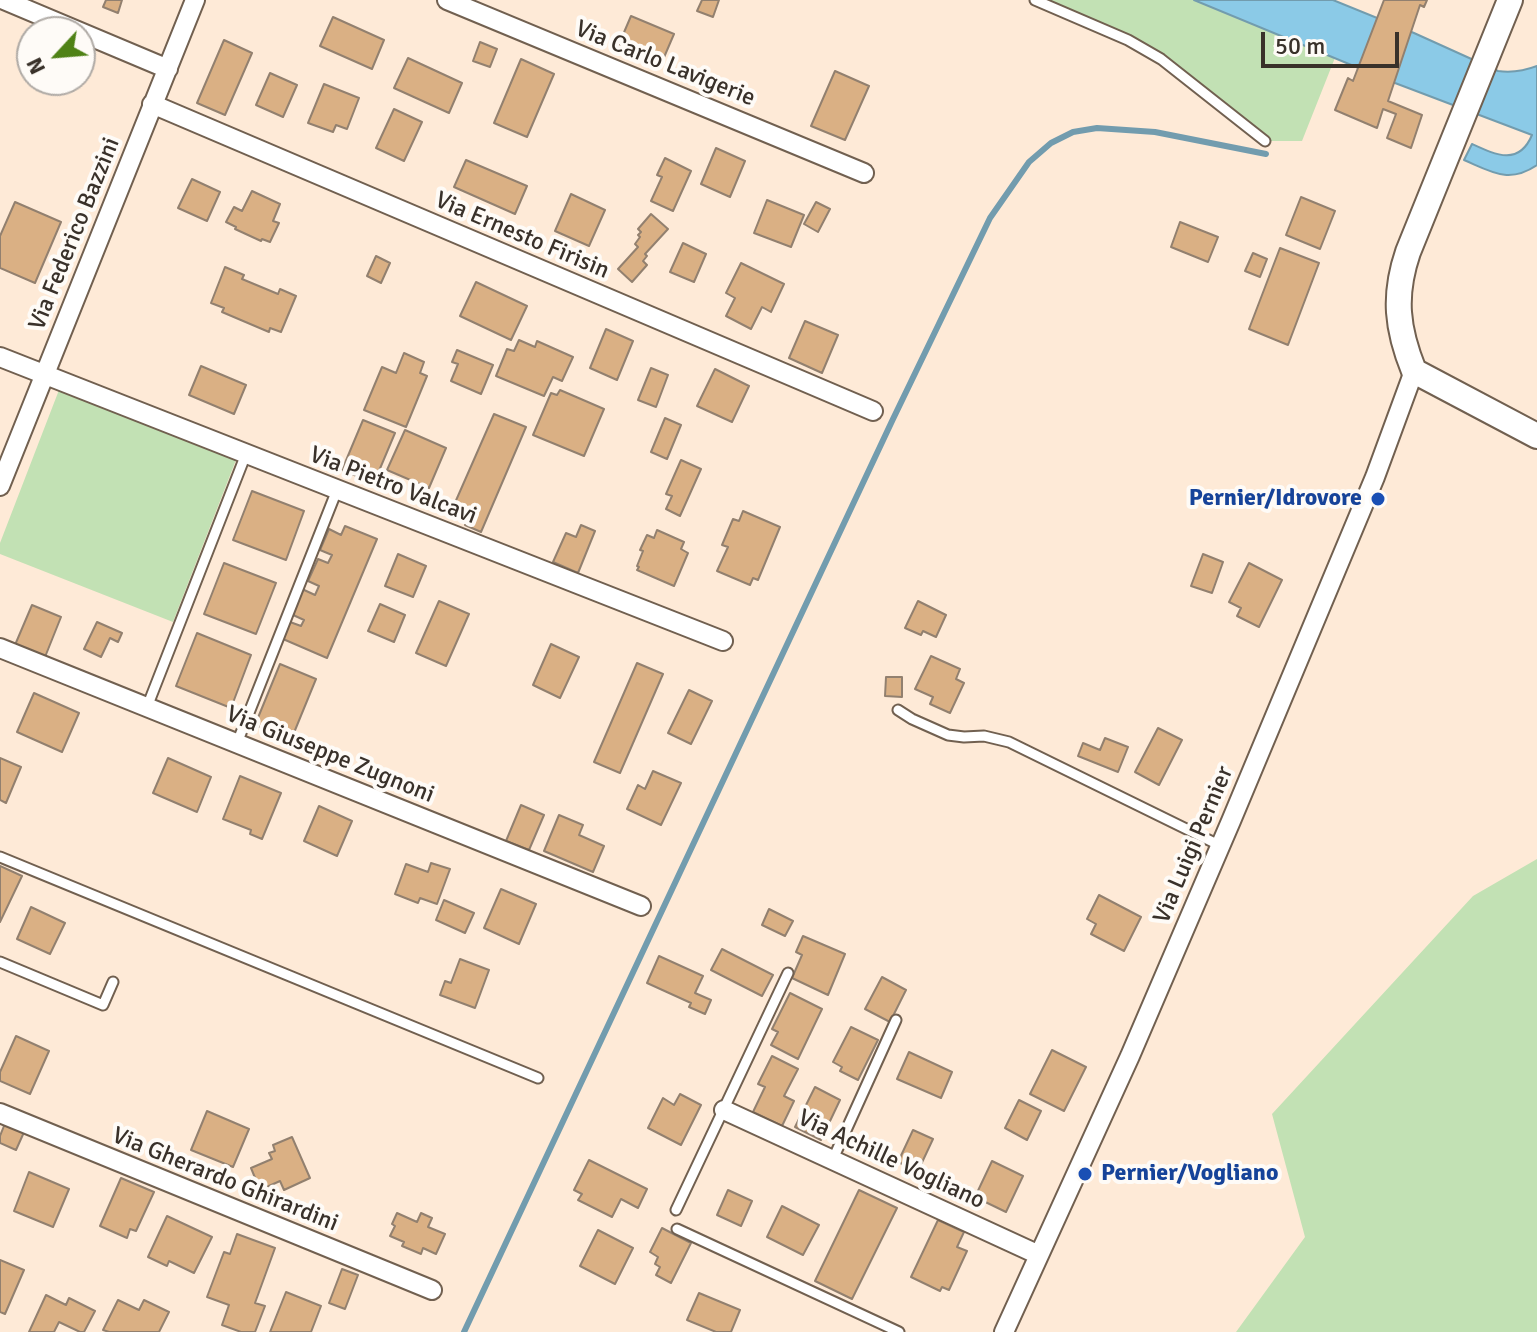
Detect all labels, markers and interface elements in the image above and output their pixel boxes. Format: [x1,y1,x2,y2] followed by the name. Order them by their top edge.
[571,15,759,113] street label: Via Carlo Lavigerie
[16,16,96,96] north arrow
[1265,16,1403,66] scale bar
[1275,31,1325,61] text: 50 m
[20,53,51,79] text: N
[23,133,127,335] street label: Via Federico Bazzini
[430,186,614,286] street label: Via Ernesto Firisin
[305,441,481,531] street label: Via Pietro Valcavi
[1189,485,1362,513] place label: Pernier/Idrovore
[1369,490,1387,508] marker: Pernier/Idrovore
[222,700,438,810] street label: Via Giuseppe Zugnoni
[1148,762,1240,928] street label: Via Luigi Pernier
[793,1104,989,1216] street label: Via Achille Vogliano
[108,1121,342,1239] street label: Via Gherardo Ghirardini
[1101,1160,1278,1188] place label: Pernier/Vogliano
[1076,1165,1094,1183] marker: Pernier/Vogliano

